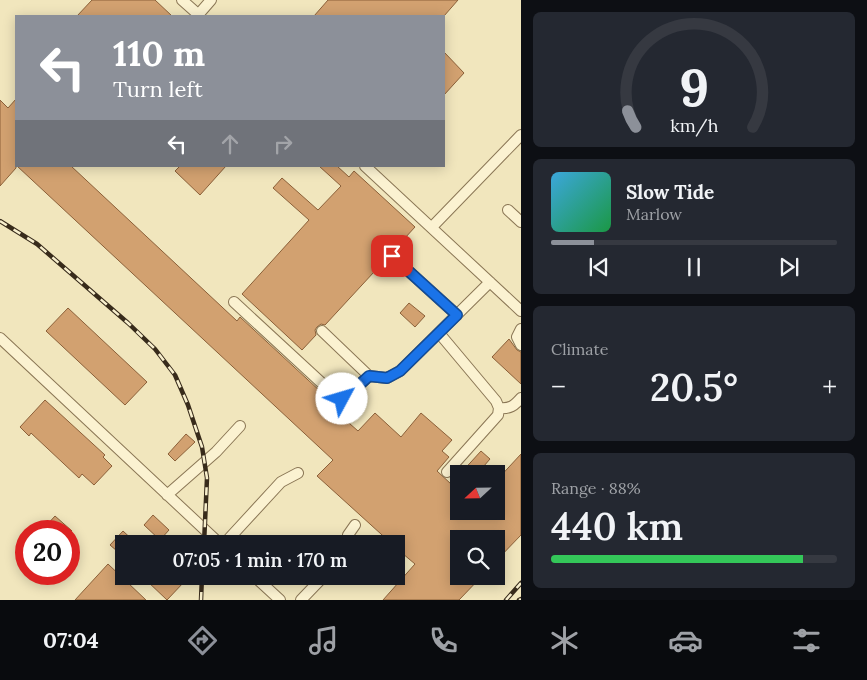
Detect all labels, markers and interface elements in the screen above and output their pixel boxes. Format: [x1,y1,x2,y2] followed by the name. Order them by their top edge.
[113,31,205,76] text: 110 m
[30,35,95,100] icon: left
[679,54,709,120] text: 9
[113,75,203,103] text: Turn left
[670,114,718,137] text: km/h
[163,130,191,158] icon: left
[216,130,244,158] icon: ahead
[269,130,297,158] icon: right
[626,180,714,204] text: Slow Tide
[626,204,682,224] text: Marlow
[371,235,413,277] pin
[378,242,406,270] icon: arrive
[585,253,613,281] icon: previous
[680,253,708,281] icon: pause
[775,253,803,281] icon: next
[551,339,608,359] text: Climate
[650,363,738,411] text: 20.5°
[551,369,566,405] text: −
[822,369,837,405] text: +
[315,372,367,424] position arrow
[450,465,505,520] north arrow
[450,465,505,585] map controls
[551,478,641,498] text: Range · 88%
[551,502,683,550] text: 440 km
[15,520,80,585] speed limit sign: 20
[450,530,505,585] button: search
[173,548,347,572] text: 07:05 · 1 min · 170 m
[185,623,220,658] icon: directions
[306,623,341,658] icon: music
[426,623,461,658] icon: phone
[547,623,582,658] icon: climate
[668,623,703,658] icon: car
[789,623,824,658] icon: filters
[43,626,99,654] text: 07:04

